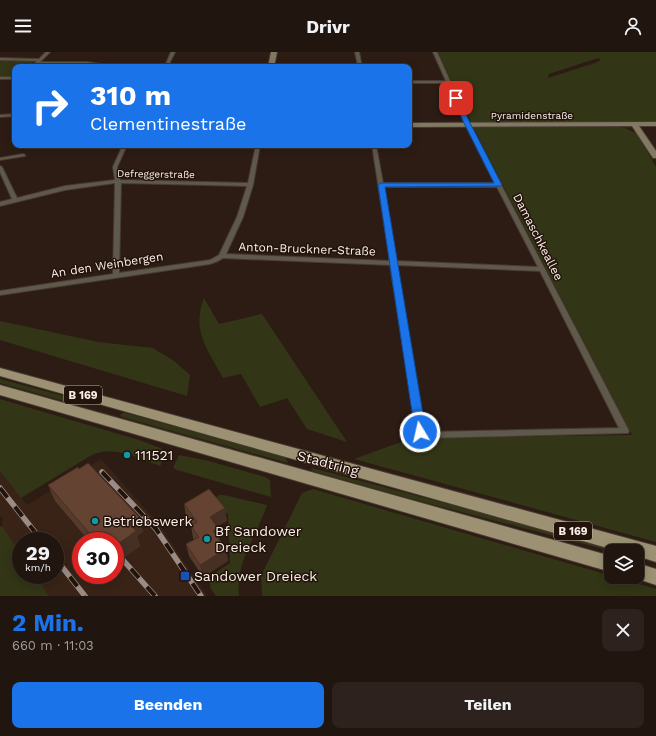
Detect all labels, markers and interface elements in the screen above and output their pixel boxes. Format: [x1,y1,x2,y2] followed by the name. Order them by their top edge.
[12,15,34,37] icon: menu
[622,15,644,37] icon: person
[306,16,350,37] text: Drivr
[90,79,171,112] text: 310 m
[24,80,76,132] icon: right
[439,81,473,115] pin
[445,87,467,109] icon: arrive
[491,110,573,121] street label: Pyramidenstraße
[90,113,246,134] text: Clementinestraße
[117,168,195,180] street label: Defreggerstraße
[510,191,566,283] street label: Damaschkeallee
[238,240,376,258] street label: Anton-Bruckner-Straße
[50,249,164,281] street label: An den Weinbergen
[64,386,102,404] road number: B 169
[399,411,441,453] position arrow
[135,447,173,463] place label: 111521
[296,447,361,479] street label: Stadtring
[122,450,132,460] marker: 111521
[103,513,192,529] place label: Betriebswerk
[90,516,100,526] marker: Betriebswerk
[554,522,592,540] road number: B 169
[215,523,302,555] place label: Bf Sandower Dreieck
[72,532,124,584] speed limit sign: 30
[202,534,212,544] marker: Bf Sandower Dreieck
[26,541,50,565] text: 29
[604,544,644,584] map controls
[604,544,644,584] button: layers
[25,562,51,573] text: km/h
[194,568,317,584] place label: Sandower Dreieck
[179,570,191,582] marker: Sandower Dreieck
[12,609,84,637] text: 2 Min.
[602,609,644,651] button: close
[12,638,94,653] text: 660 m · 11:03
[12,682,324,728] button: Beenden
[332,682,644,728] button: Teilen

